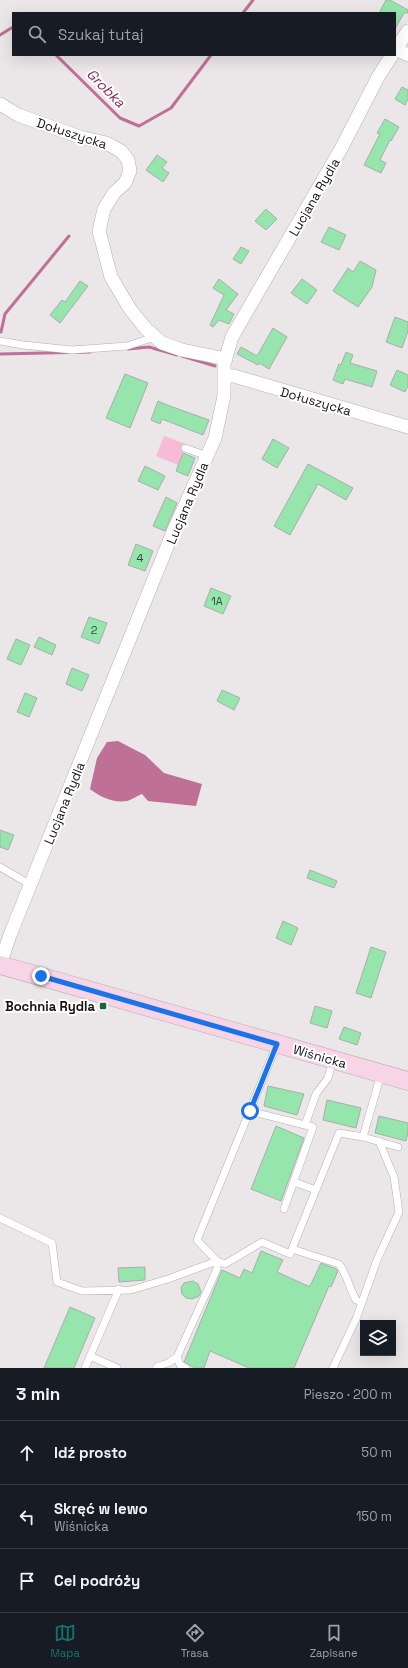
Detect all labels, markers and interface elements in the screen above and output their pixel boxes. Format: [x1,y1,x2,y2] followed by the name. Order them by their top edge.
[12,12,396,56] search box
[26,23,48,45] icon: search
[58,25,144,44] text: Szukaj tutaj
[83,65,130,112] water label: Grobka
[34,114,110,153] street label: Dołuszycka
[285,155,344,239] street label: Lucjana Rydla
[278,383,354,420] street label: Dołuszycka
[163,459,213,547] street label: Lucjana Rydla
[137,551,144,565] house number: 4
[211,594,223,608] house number: 1A
[91,623,98,637] house number: 2
[40,759,89,847] street label: Lucjana Rydla
[32,967,50,985] route end
[5,998,95,1015] place label: Bochnia Rydla
[98,1001,108,1011] marker: Bochnia Rydla
[291,1041,349,1072] street label: Wiśnicka
[241,1102,259,1120] route start
[360,1320,396,1356] map controls
[360,1320,396,1356] button: layers
[16,1383,60,1405] text: 3 min
[304,1386,392,1403] text: Pieszo · 200 m
[16,1442,38,1464] icon: ahead
[54,1443,127,1462] text: Idź prosto
[361,1444,392,1461] text: 50 m
[54,1499,148,1518] text: Skręć w lewo
[16,1506,38,1528] icon: left
[356,1508,392,1525] text: 150 m
[54,1518,109,1535] text: Wiśnicka
[16,1570,38,1592] icon: arrive
[54,1571,140,1590] text: Cel podróży
[50,1622,80,1660] tab: Mapa
[181,1622,209,1660] tab: Trasa
[310,1622,357,1660] tab: Zapisane

